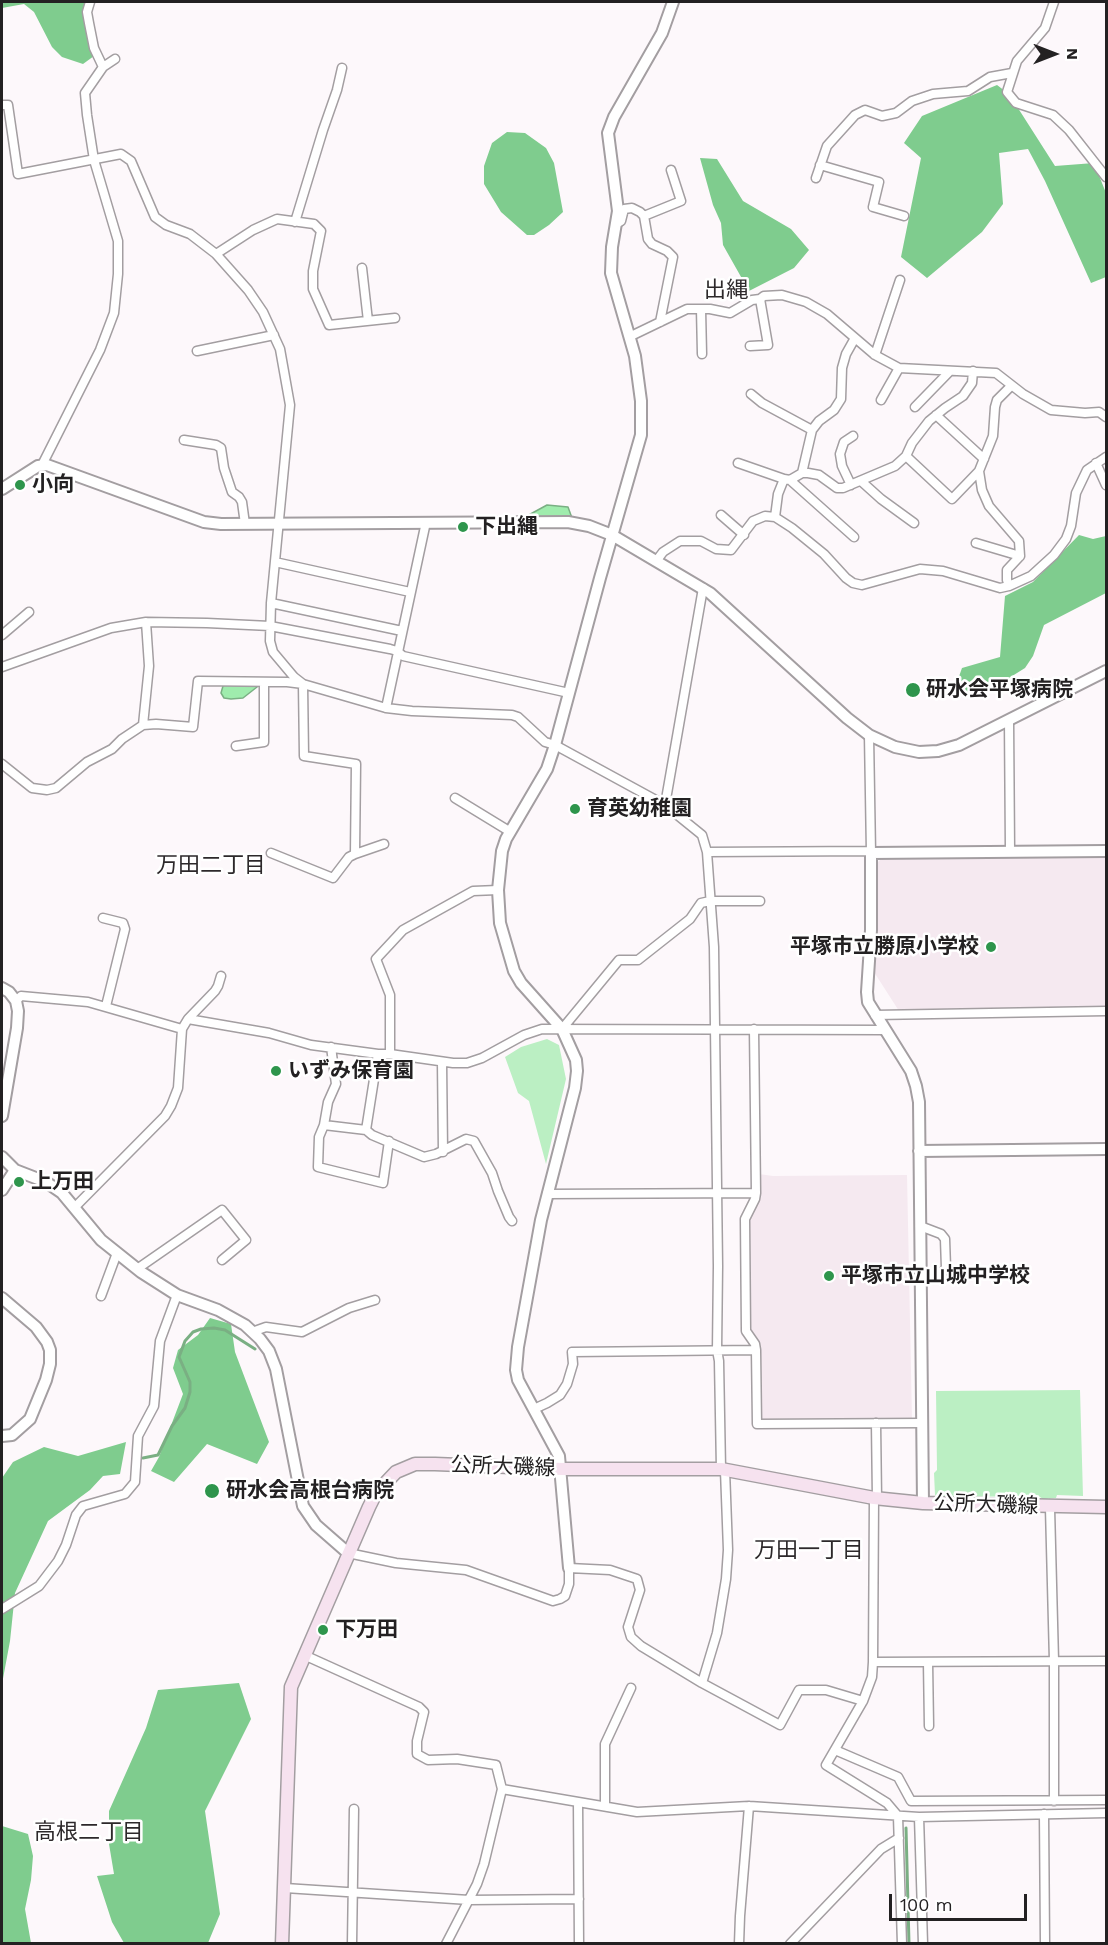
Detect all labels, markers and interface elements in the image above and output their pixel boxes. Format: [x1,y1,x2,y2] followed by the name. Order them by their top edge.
[1024,24,1084,84] north arrow
[1063,48,1082,60] text: N
[704,278,748,304] district label: 出縄
[32,472,74,498] place label: 小向
[13,478,27,492] marker: 小向
[475,514,538,540] place label: 下出縄
[456,520,470,534] marker: 下出縄
[926,677,1073,703] place label: 研水会平塚病院
[904,681,922,699] marker: 研水会平塚病院
[587,796,692,822] place label: 育英幼稚園
[568,802,582,816] marker: 育英幼稚園
[156,853,266,879] district label: 万田二丁目
[790,934,979,960] place label: 平塚市立勝原小学校
[984,940,998,954] marker: 平塚市立勝原小学校
[288,1058,414,1084] place label: いずみ保育園
[269,1064,283,1078] marker: いずみ保育園
[31,1169,94,1195] place label: 上万田
[12,1175,26,1189] marker: 上万田
[841,1263,1030,1289] place label: 平塚市立山城中学校
[822,1269,836,1283] marker: 平塚市立山城中学校
[450,1453,556,1481] street label: 公所大磯線
[226,1478,394,1504] place label: 研水会高根台病院
[203,1482,221,1500] marker: 研水会高根台病院
[933,1491,1039,1519] street label: 公所大磯線
[754,1538,864,1564] district label: 万田一丁目
[335,1617,398,1643] place label: 下万田
[316,1623,330,1637] marker: 下万田
[34,1820,144,1846] district label: 高根二丁目
[892,1882,1030,1920] scale bar
[900,1894,953,1915] text: 100 m

